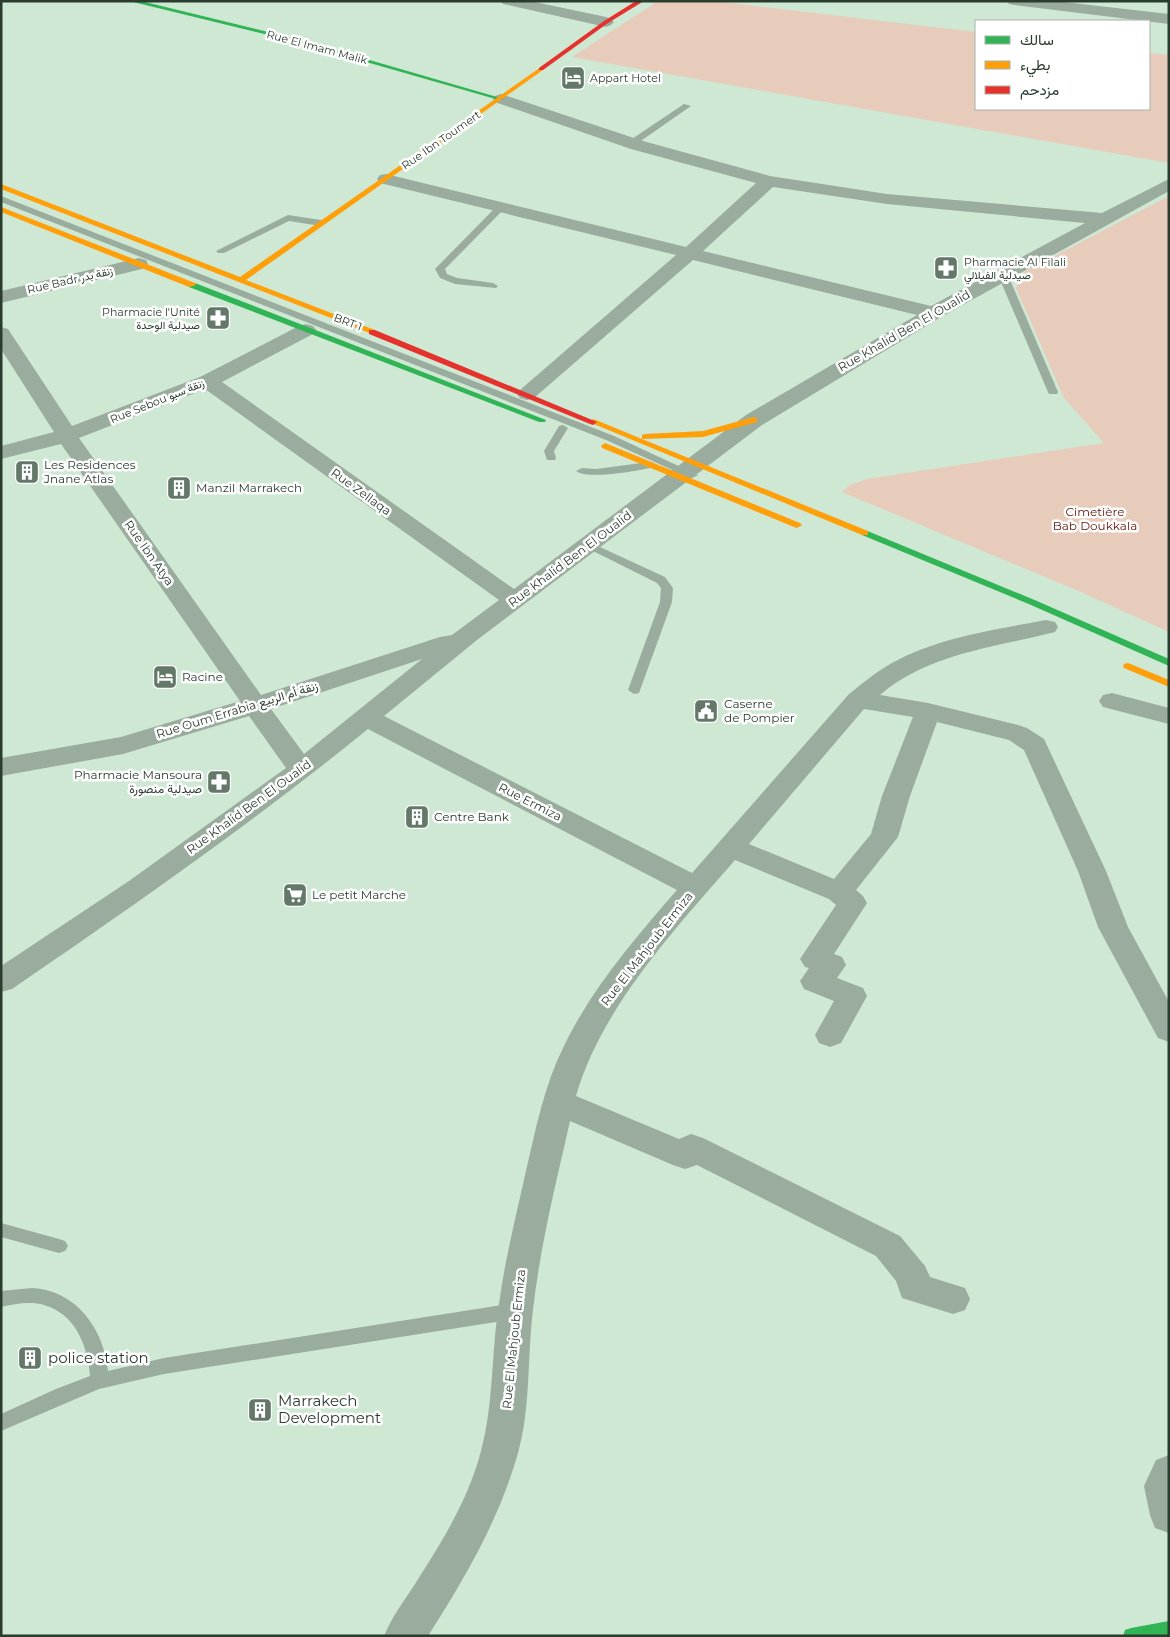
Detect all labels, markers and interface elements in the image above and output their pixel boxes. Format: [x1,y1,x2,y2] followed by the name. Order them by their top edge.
[975,20,1150,110] legend
[265,27,369,67] street label: Rue El Imam Malik
[1020,30,1054,49] text: سالك
[1020,55,1050,78] text: بطيء
[560,65,586,91] hotel icon: Appart Hotel
[590,71,661,85] place label: Appart Hotel
[1020,80,1059,100] text: مزدحم
[399,107,484,172] street label: Rue Ibn Toumert
[933,255,959,281] pharmacy icon: Pharmacie Al Filali صيدلية الفيلالي
[964,255,1066,285] place label: Pharmacie Al Filali صيدلية الفيلالي
[26,263,114,297] street label: Rue Badr زنقة بدر
[835,286,973,375] street label: Rue Khalid Ben El Oualid
[102,305,200,332] place label: Pharmacie l'Unité صيدلية الوحدة
[205,305,231,331] pharmacy icon: Pharmacie l'Unité صيدلية الوحدة
[332,310,364,334] street label: BRT 1
[108,376,206,426] street label: Rue Sebou زنقة سبو
[43,457,136,486] place label: Les Residences Jnane Atlas
[14,459,40,485] building icon: Les Residences Jnane Atlas
[328,465,394,518] street label: Rue Zellaqa
[166,475,192,501] building icon: Manzil Marrakech
[196,480,302,495] place label: Manzil Marrakech
[1053,504,1137,533] park label: Cimetière Bab Doukkala
[505,507,634,610] street label: Rue Khalid Ben El Oualid
[121,517,177,588] street label: Rue Ibn Atya
[152,664,178,690] hotel icon: Racine
[182,669,223,684] place label: Racine
[154,678,320,743] street label: Rue Oum Errabia زنقة أم الربيع
[724,696,795,725] place label: Caserne de Pompier
[693,698,719,724] public building icon: Caserne de Pompier
[183,756,314,857] street label: Rue Khalid Ben El Oualid
[74,767,202,797] place label: Pharmacie Mansoura صيدلية منصورة
[206,769,232,795] pharmacy icon: Pharmacie Mansoura صيدلية منصورة
[496,779,564,824] street label: Rue Ermiza
[404,804,430,830] building icon: Centre Bank
[434,809,510,824] place label: Centre Bank
[282,882,308,908] supermarket icon: Le petit Marche
[312,887,406,902] place label: Le petit Marche
[598,889,696,1009] street label: Rue El Mahjoub Ermiza
[499,1268,528,1409] street label: Rue El Mahjoub Ermiza
[17,1345,43,1371] building icon: police station
[48,1348,149,1367] place label: police station
[278,1391,381,1427] place label: Marrakech Development
[247,1397,273,1423] building icon: Marrakech Development

